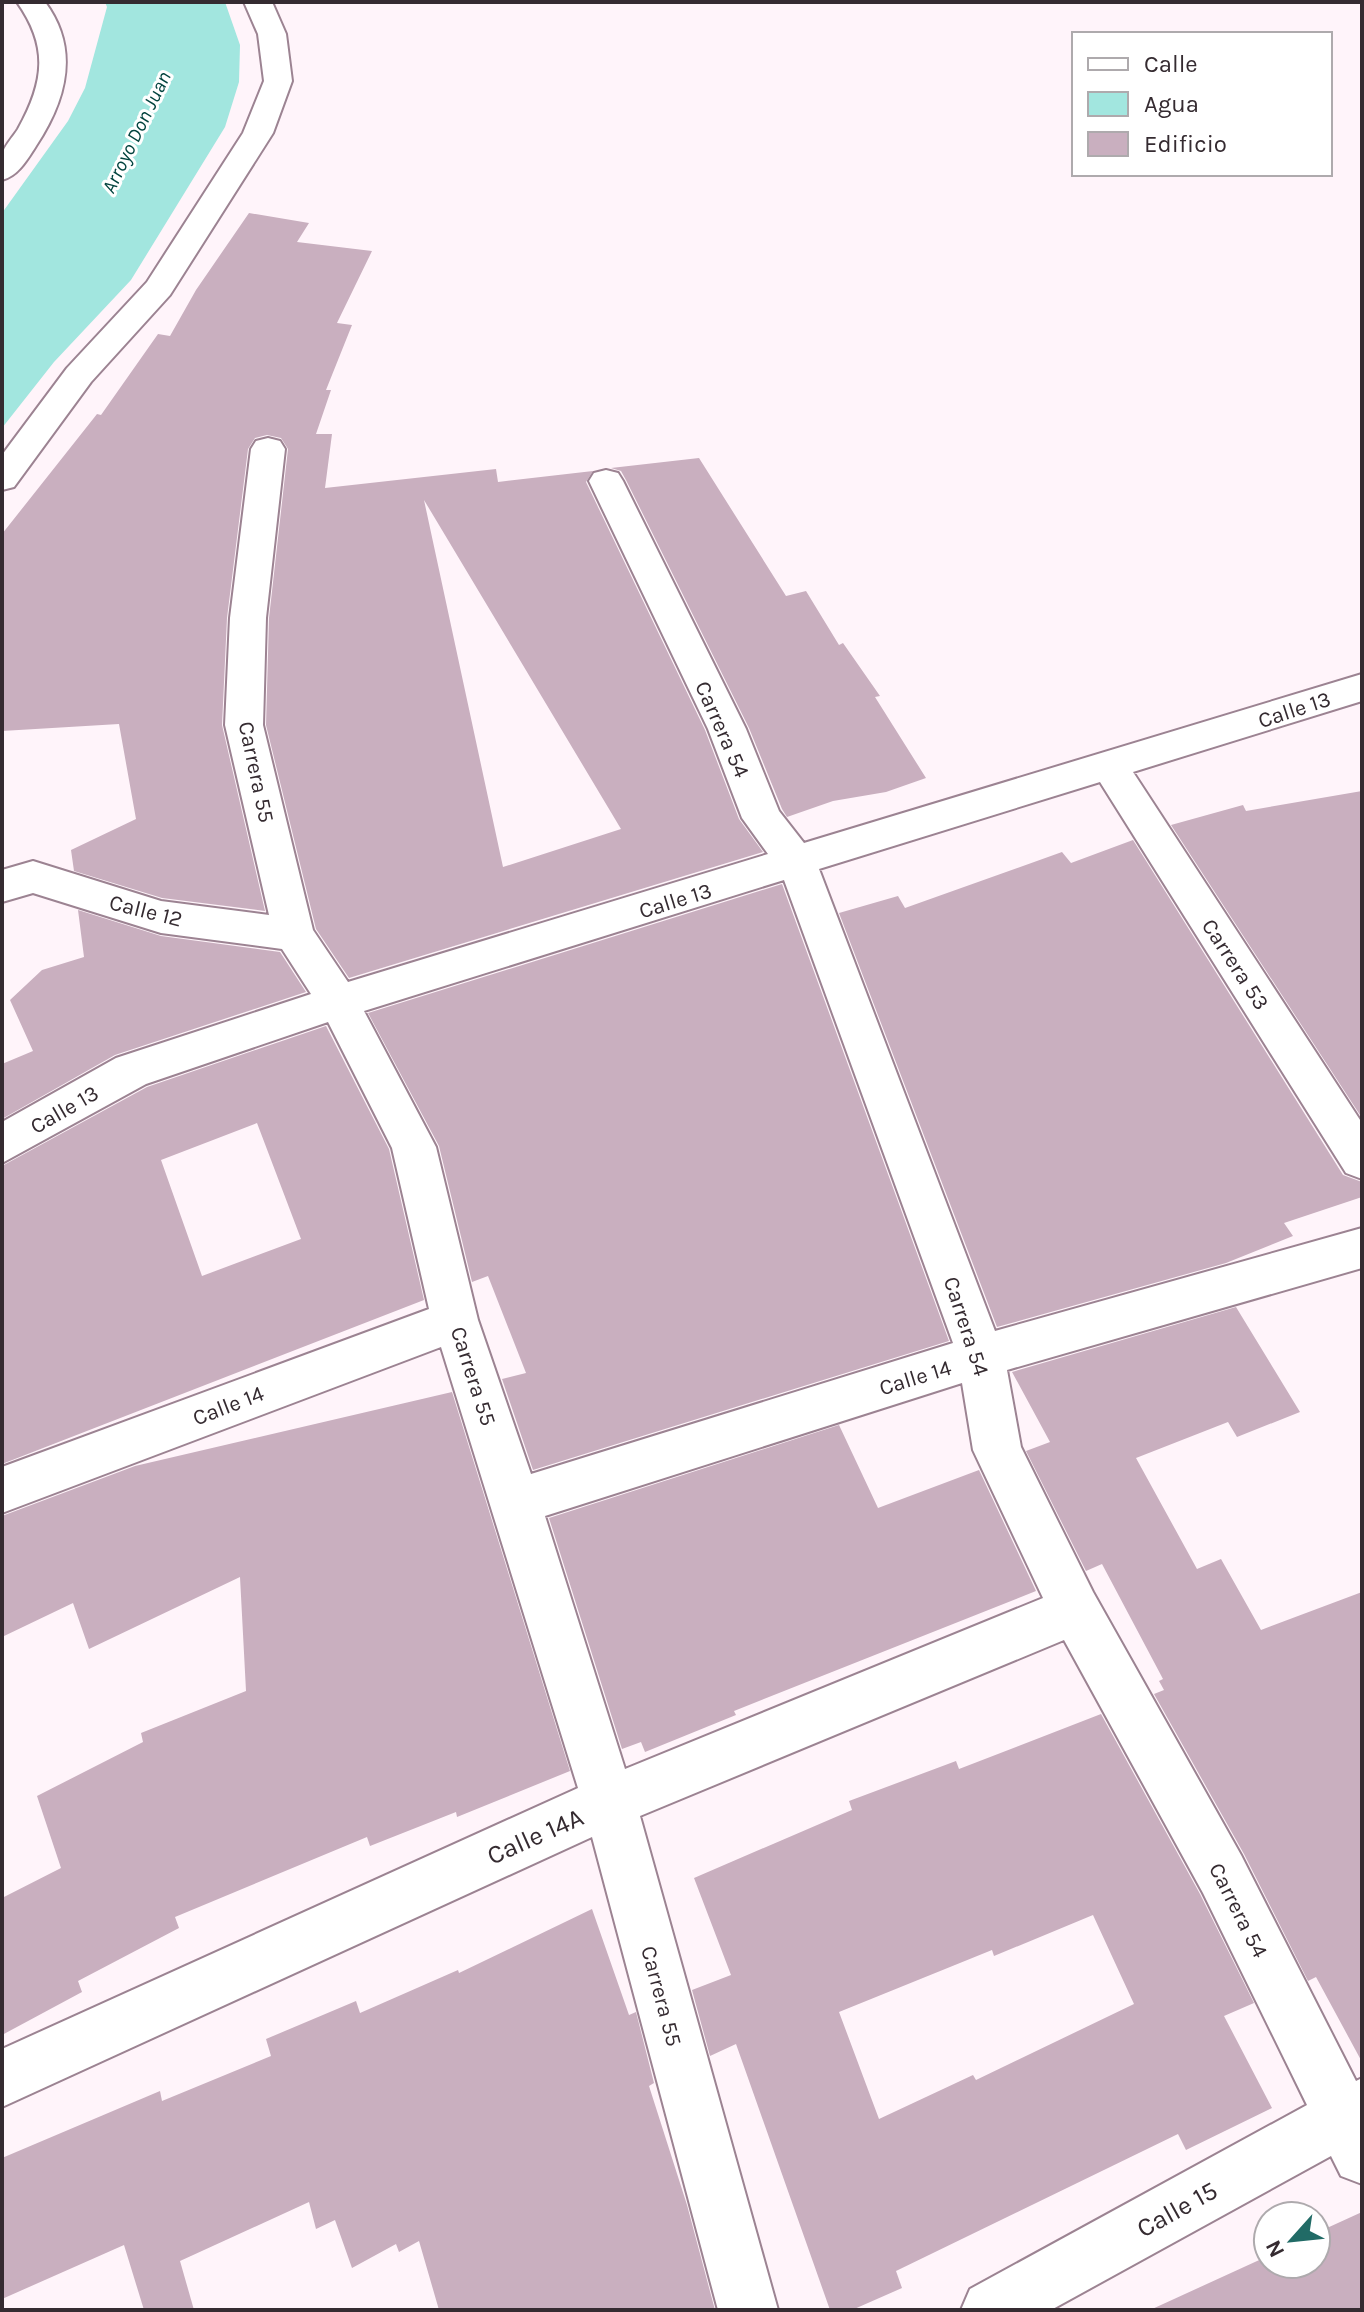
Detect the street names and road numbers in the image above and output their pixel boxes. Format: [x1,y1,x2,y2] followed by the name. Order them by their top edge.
[689,677,755,782] street label: Carrera 54
[1255,686,1334,734] street label: Calle 13
[233,719,279,825] street label: Carrera 55
[636,878,715,924] street label: Calle 13
[106,889,185,933] street label: Calle 12
[1196,914,1274,1015] street label: Carrera 53
[26,1080,103,1140] street label: Calle 13
[938,1273,994,1379] street label: Carrera 54
[445,1323,501,1429] street label: Carrera 55
[876,1355,954,1401] street label: Calle 14
[189,1381,268,1431] street label: Calle 14
[482,1801,588,1871] street label: Calle 14A
[1203,1859,1273,1962] street label: Carrera 54
[635,1943,687,2049] street label: Carrera 55
[1131,2175,1223,2244] street label: Calle 15

